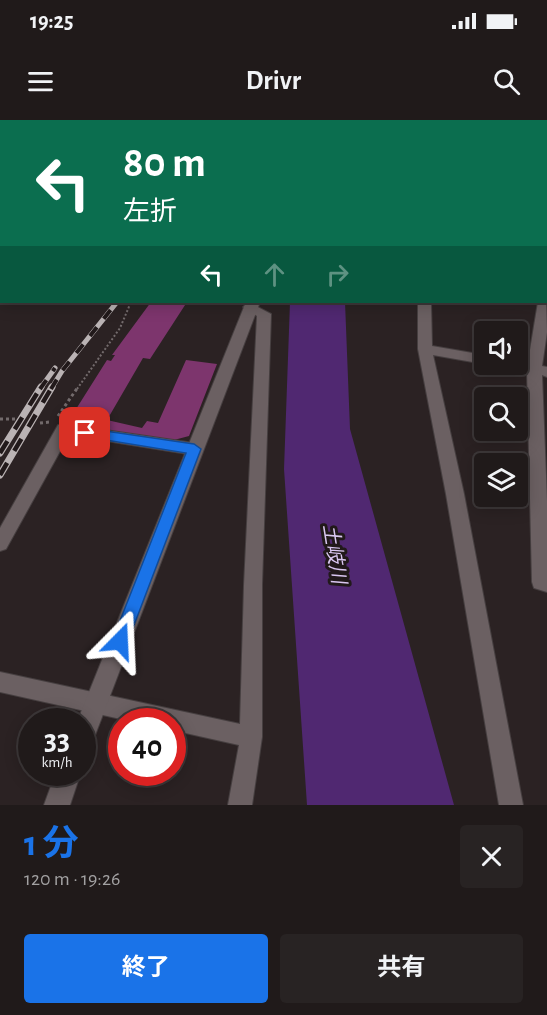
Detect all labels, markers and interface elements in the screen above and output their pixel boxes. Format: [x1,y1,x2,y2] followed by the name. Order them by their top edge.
[30,10,73,32] text: 19:25
[24,65,57,98] icon: menu
[490,65,523,98] icon: search
[246,67,301,94] text: Drivr
[123,142,206,184] text: 80 m
[24,144,102,222] icon: left
[123,198,177,225] text: 左折
[195,258,228,291] icon: left
[258,258,291,291] icon: ahead
[321,258,354,291] icon: right
[474,321,528,507] map controls
[474,321,528,375] button: sound
[474,387,528,441] button: search
[59,407,110,458] pin
[68,416,101,449] icon: arrive
[474,453,528,507] button: layers
[319,523,350,587] water label: 土岐川
[88,609,152,673] position arrow
[108,708,186,786] speed limit sign: 40
[44,725,70,755] text: 33
[42,755,72,770] text: km/h
[460,825,523,888] button: close
[24,826,78,862] text: 1 分
[24,869,120,889] text: 120 m · 19:26
[24,934,268,1003] button: 終了
[280,934,523,1003] button: 共有

